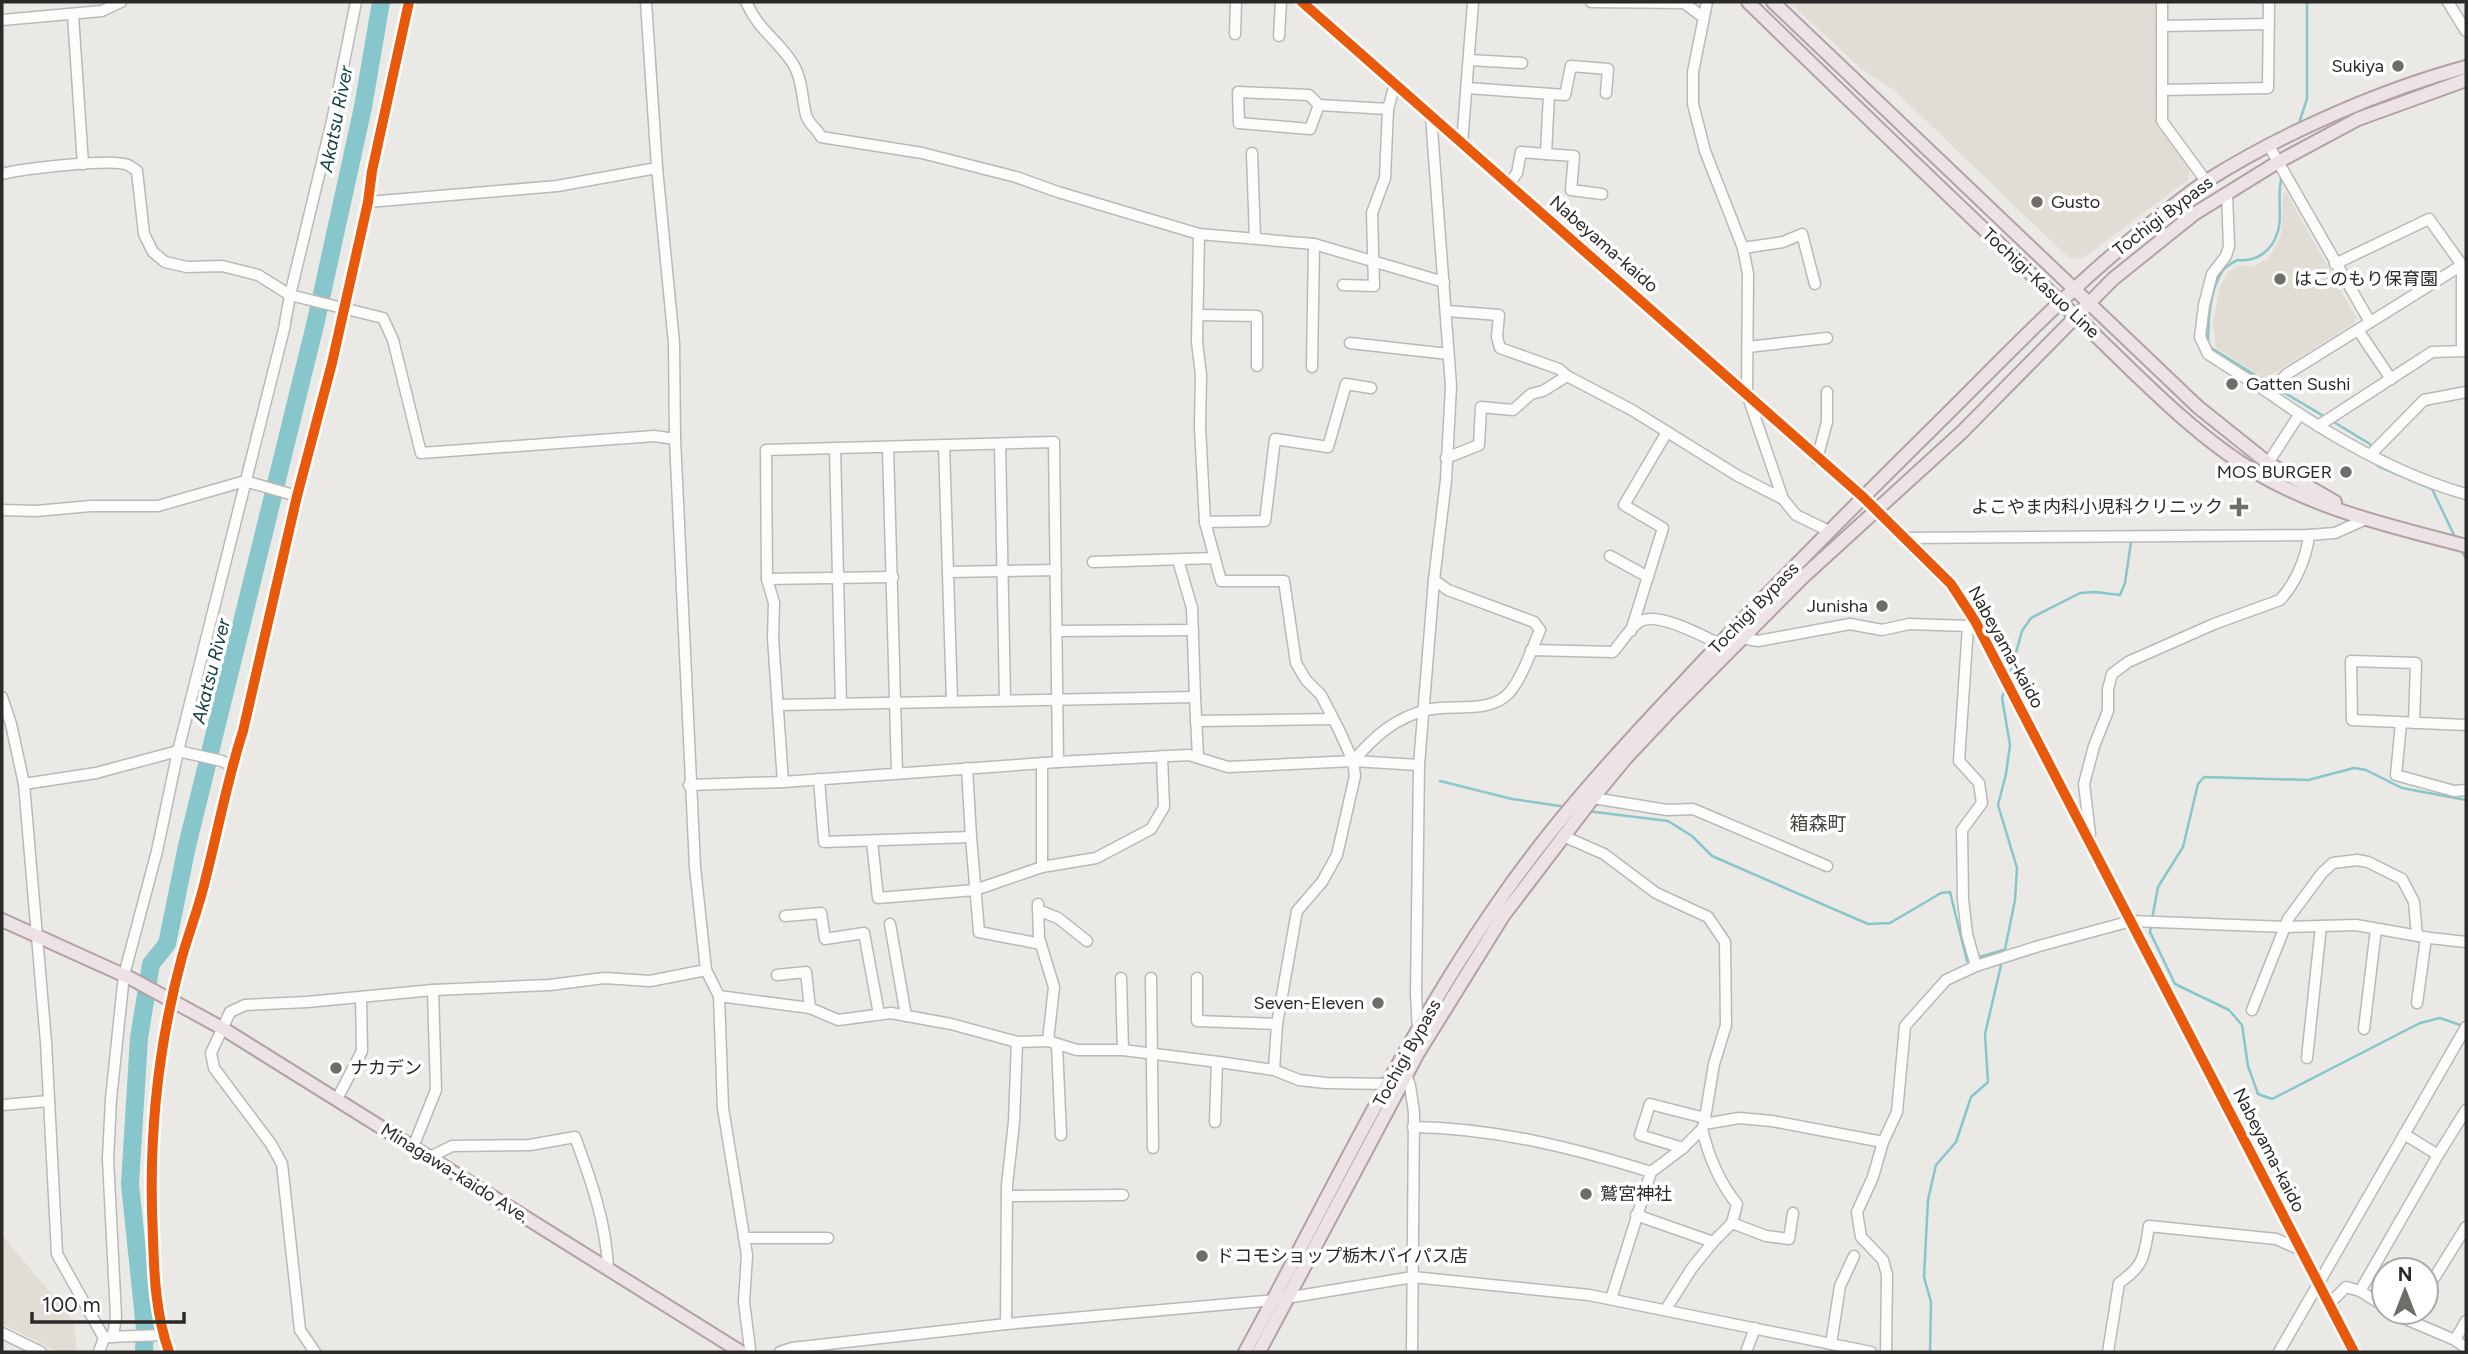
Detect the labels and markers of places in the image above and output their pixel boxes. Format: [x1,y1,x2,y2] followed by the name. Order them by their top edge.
[2332,55,2384,77] place label: Sukiya
[2390,58,2406,74] marker: Sukiya
[2051,191,2100,213] place label: Gusto
[2029,194,2045,210] marker: Gusto
[2294,268,2438,290] place label: はこのもり保育園
[2272,271,2288,287] marker: はこのもり保育園
[2246,373,2350,395] place label: Gatten Sushi
[2224,376,2240,392] marker: Gatten Sushi
[2217,461,2332,483] place label: MOS BURGER
[2338,464,2354,480] marker: MOS BURGER
[1971,496,2223,518] place label: よこやま内科小児科クリニック
[2229,497,2249,517] marker: よこやま内科小児科クリニック
[1807,595,1868,617] place label: Junisha
[1874,598,1890,614] marker: Junisha
[1254,992,1364,1014] place label: Seven-Eleven
[1370,995,1386,1011] marker: Seven-Eleven
[350,1057,422,1079] place label: ナカデン
[328,1060,344,1076] marker: ナカデン
[1600,1183,1672,1205] place label: 鷲宮神社
[1578,1186,1594,1202] marker: 鷲宮神社
[1216,1245,1468,1267] place label: ドコモショップ栃木バイパス店
[1194,1248,1210,1264] marker: ドコモショップ栃木バイパス店

